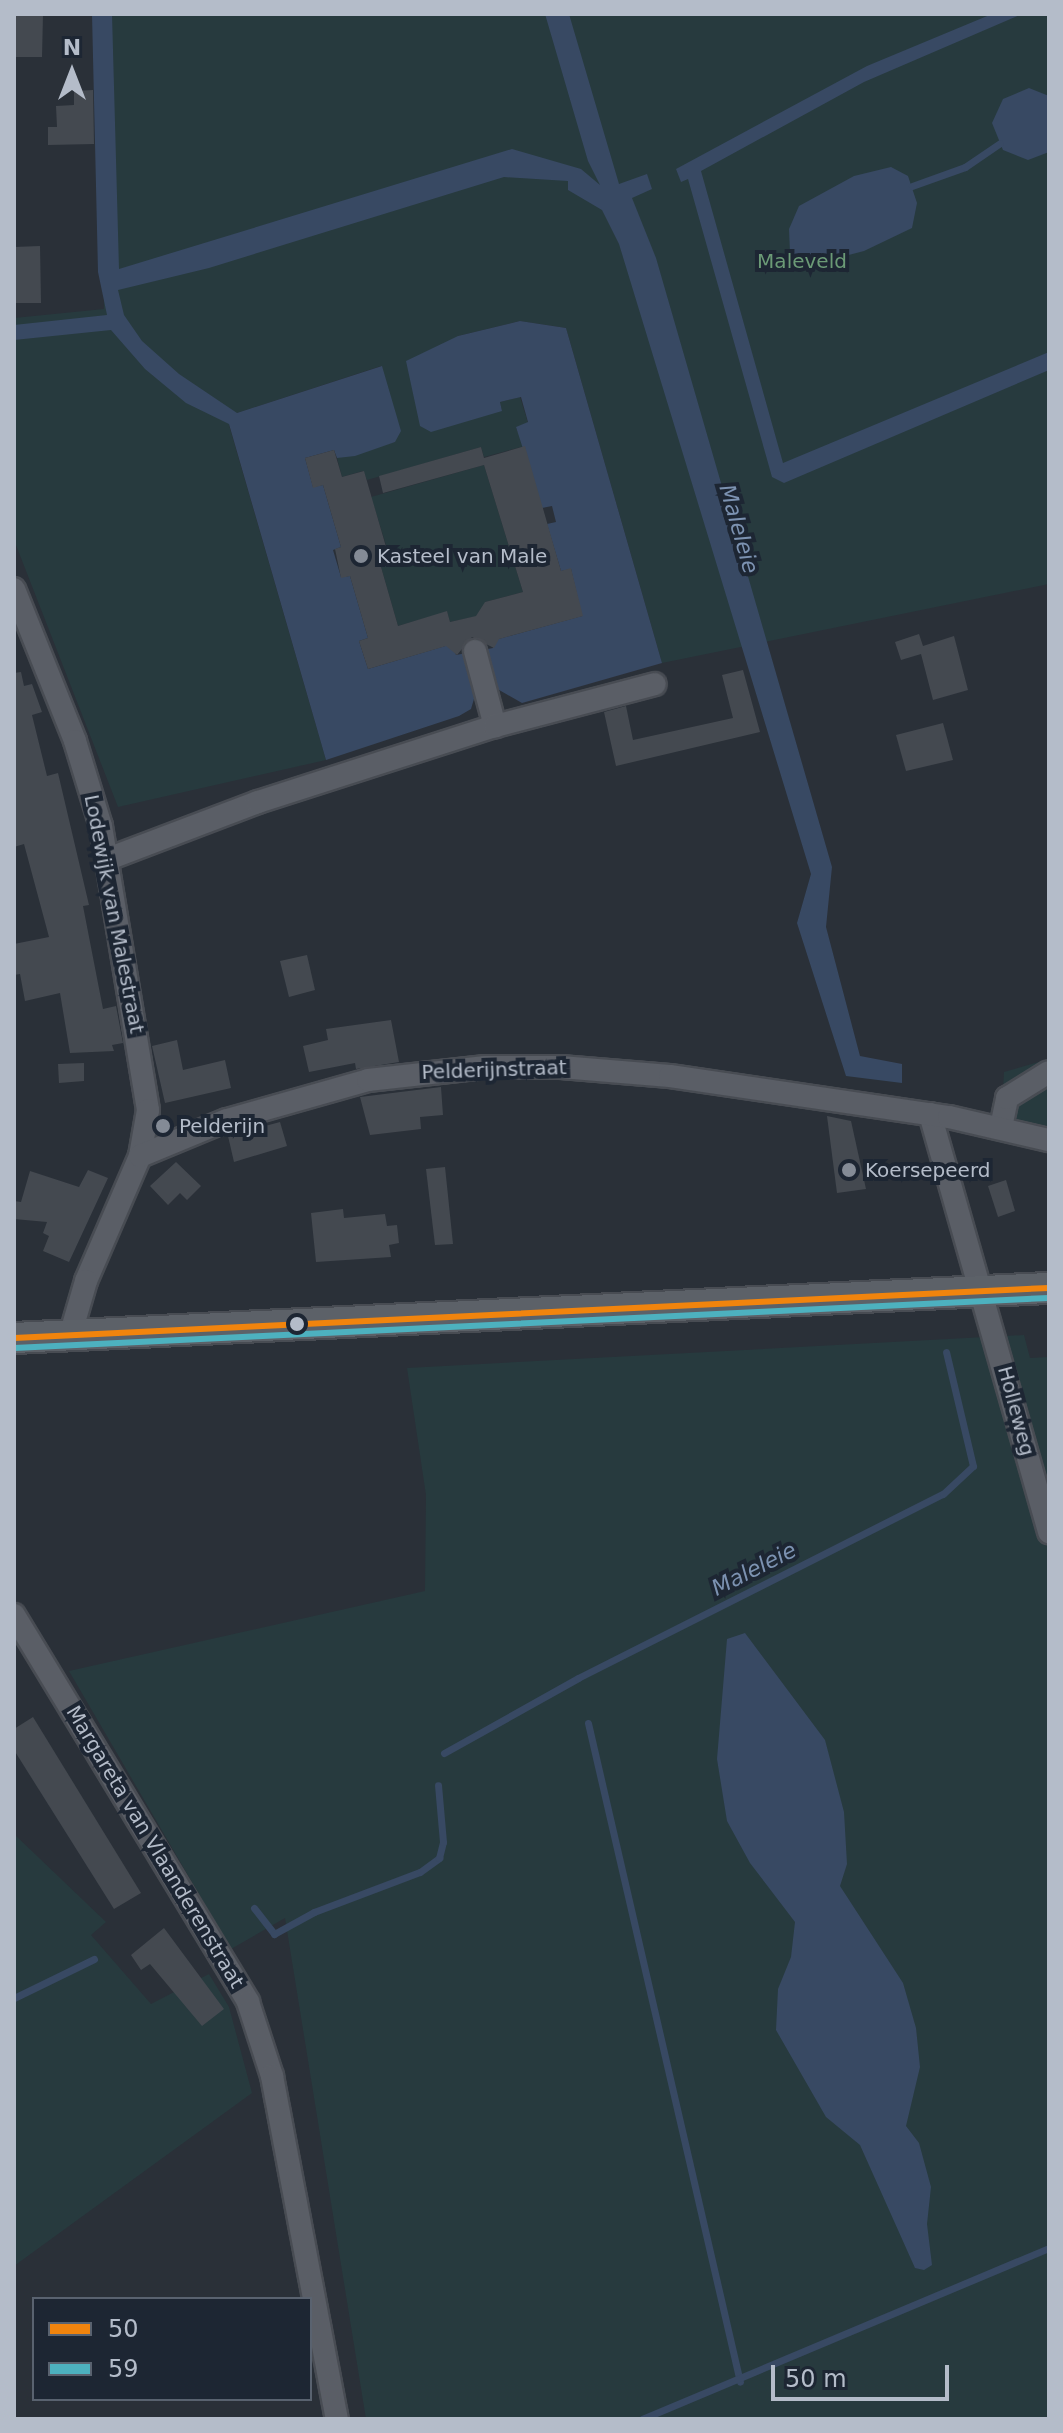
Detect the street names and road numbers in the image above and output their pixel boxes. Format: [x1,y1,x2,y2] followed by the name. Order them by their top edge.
[79,793,149,1035] street label: Lodewijk van Malestraat
[421,1055,567,1085] street label: Pelderijnstraat
[992,1363,1040,1459] street label: Holleweg
[61,1702,249,1992] street label: Margareta van Vlaanderenstraat

